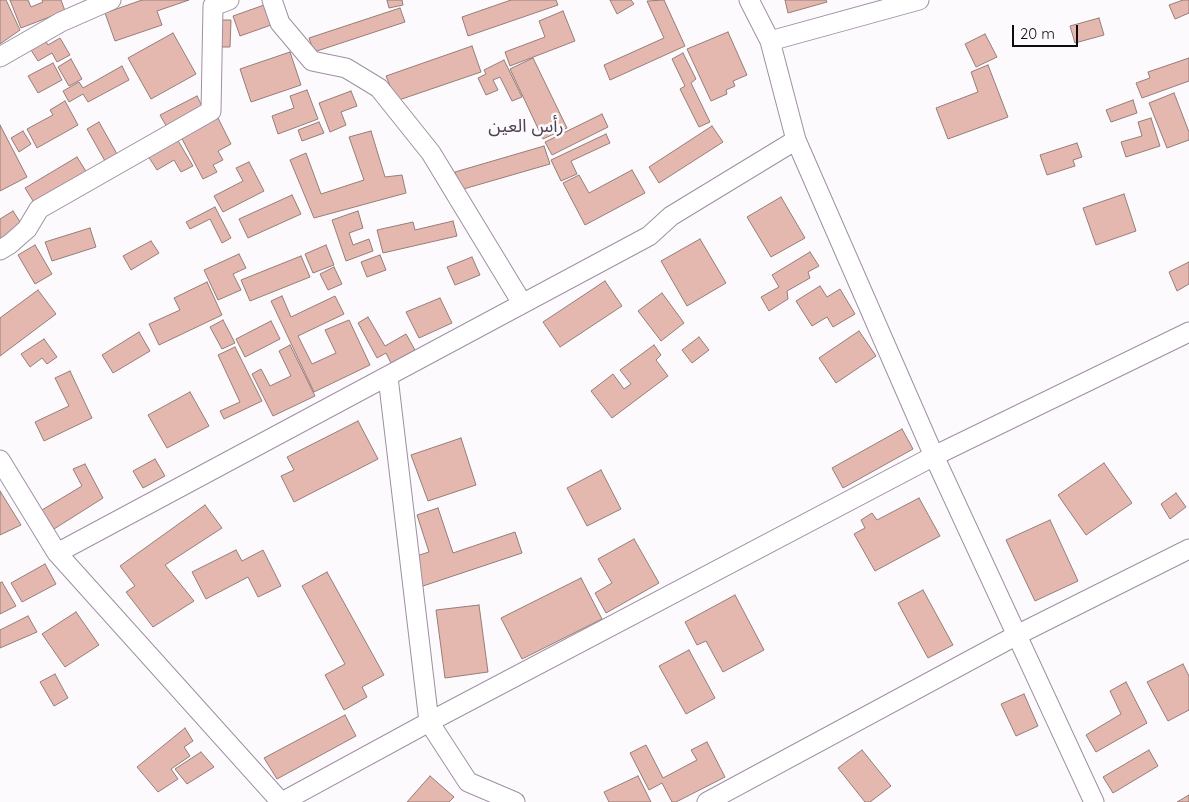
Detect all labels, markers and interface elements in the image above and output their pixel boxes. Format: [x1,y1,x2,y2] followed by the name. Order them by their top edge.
[1014,15,1080,47] scale bar
[1020,24,1055,43] text: 20 m
[488,116,564,138] district label: رأس العين

